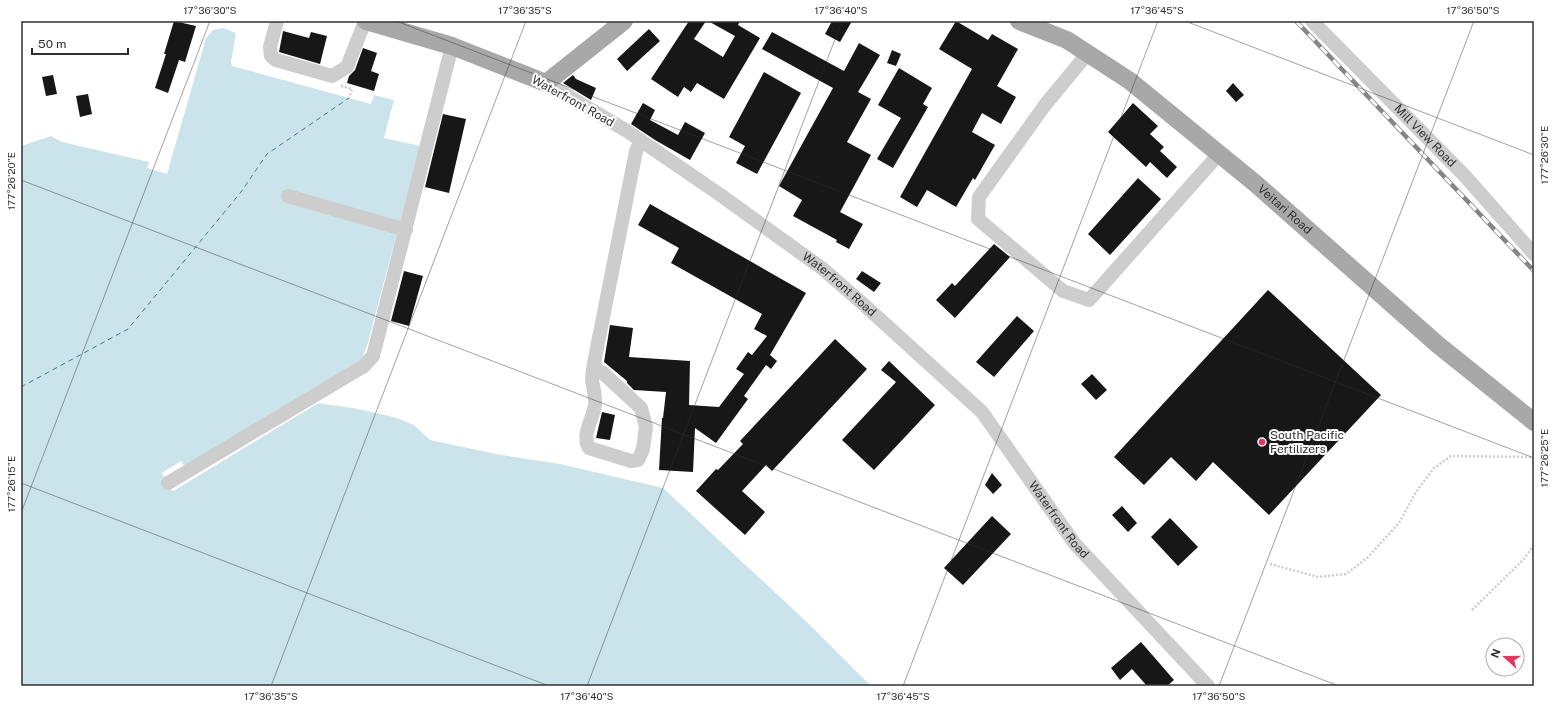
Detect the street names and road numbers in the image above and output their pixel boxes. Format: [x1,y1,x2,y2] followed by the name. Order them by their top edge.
[529,73,617,129] street label: Waterfront Road
[1391,102,1459,170] street label: Mill View Road
[1255,182,1315,237] street label: Veitari Road
[799,249,879,319] street label: Waterfront Road
[1026,478,1092,561] street label: Waterfront Road

